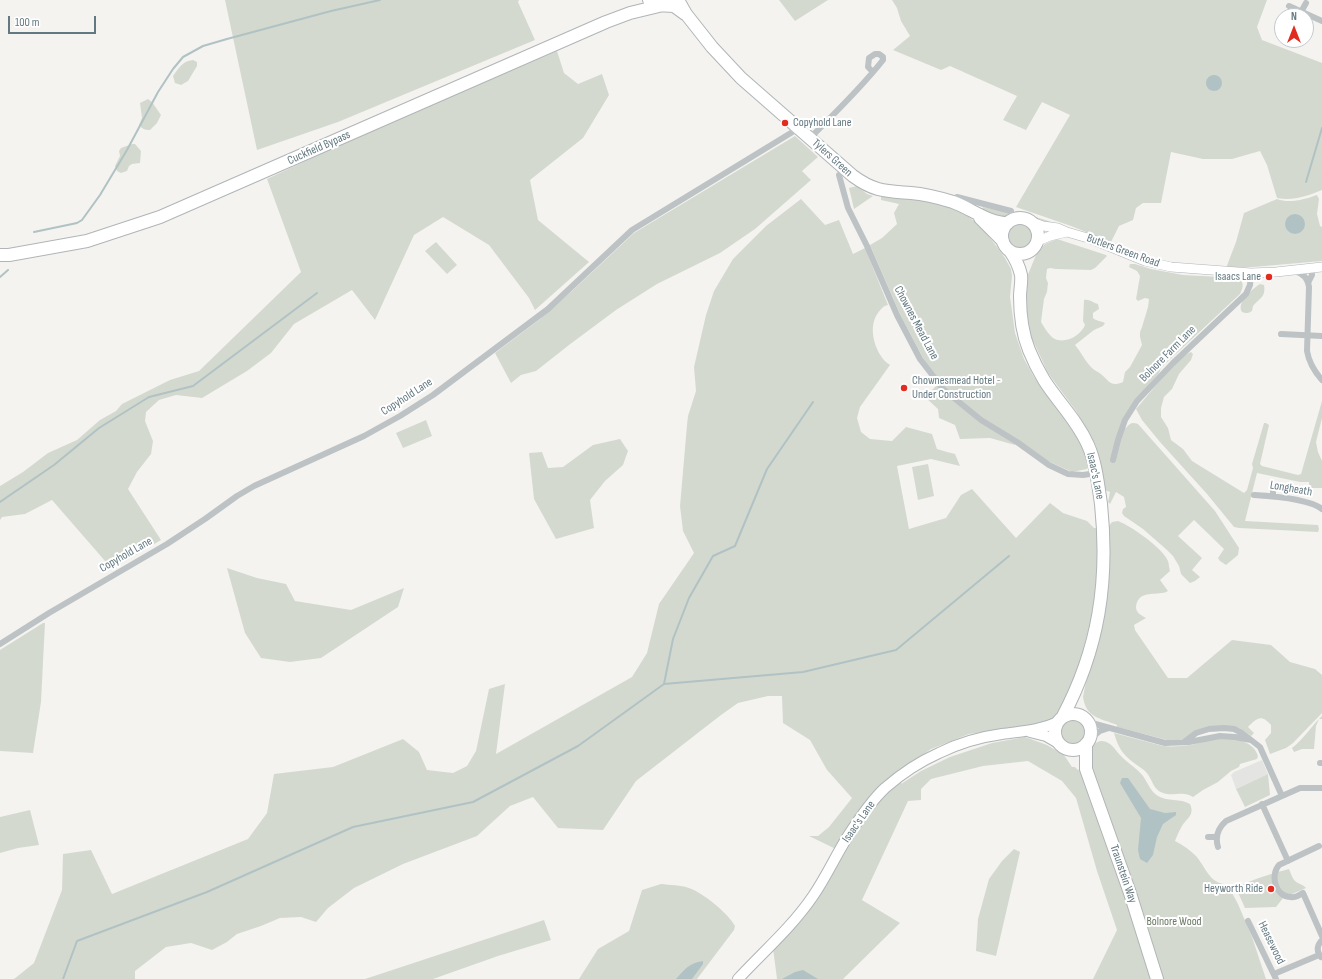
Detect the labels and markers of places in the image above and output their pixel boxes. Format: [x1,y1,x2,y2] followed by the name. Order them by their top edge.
[793,116,851,130] place label: Copyhold Lane
[780,118,790,128] marker: Copyhold Lane
[1215,270,1261,284] place label: Isaacs Lane
[1264,272,1274,282] marker: Isaacs Lane
[912,374,1001,402] place label: Chownesmead Hotel - Under Construction
[899,383,909,393] marker: Chownesmead Hotel - Under Construction
[1204,882,1263,896] place label: Heyworth Ride
[1266,884,1276,894] marker: Heyworth Ride

